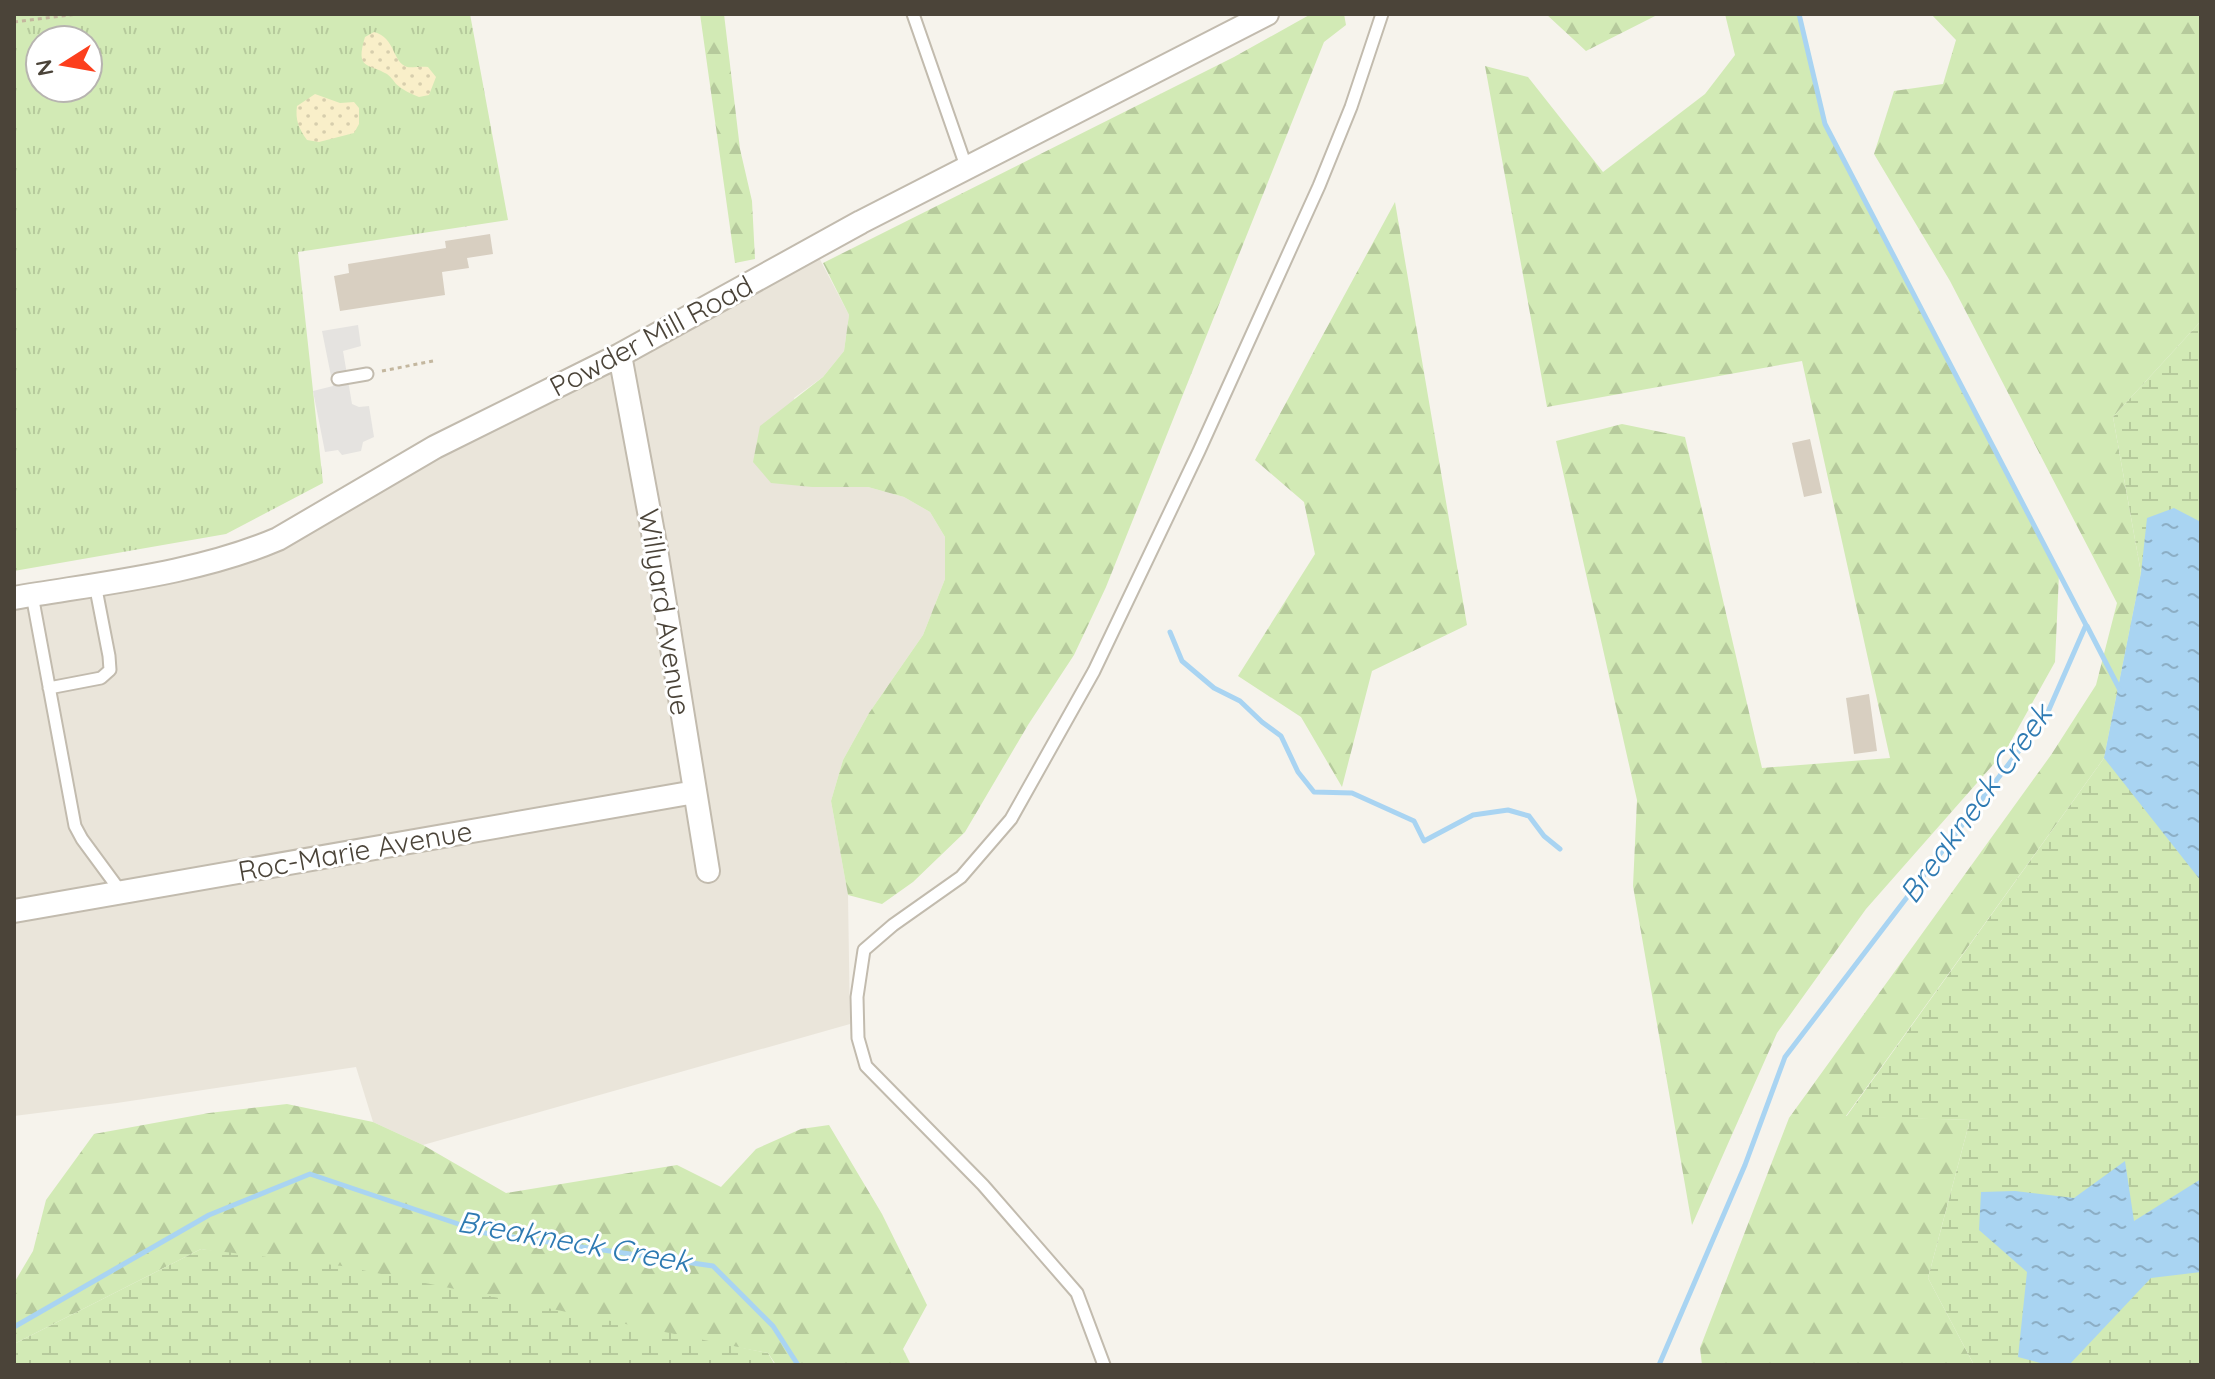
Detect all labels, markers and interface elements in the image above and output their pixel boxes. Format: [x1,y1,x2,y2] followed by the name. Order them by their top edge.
[24,24,104,104] north arrow
[29,57,60,78] text: N
[543,267,758,404] street label: Powder Mill Road
[632,506,699,718] street label: Willyard Avenue
[1890,694,2062,910] water label: Breakneck Creek
[235,813,475,888] street label: Roc-Marie Avenue
[455,1202,697,1281] water label: Breakneck Creek

